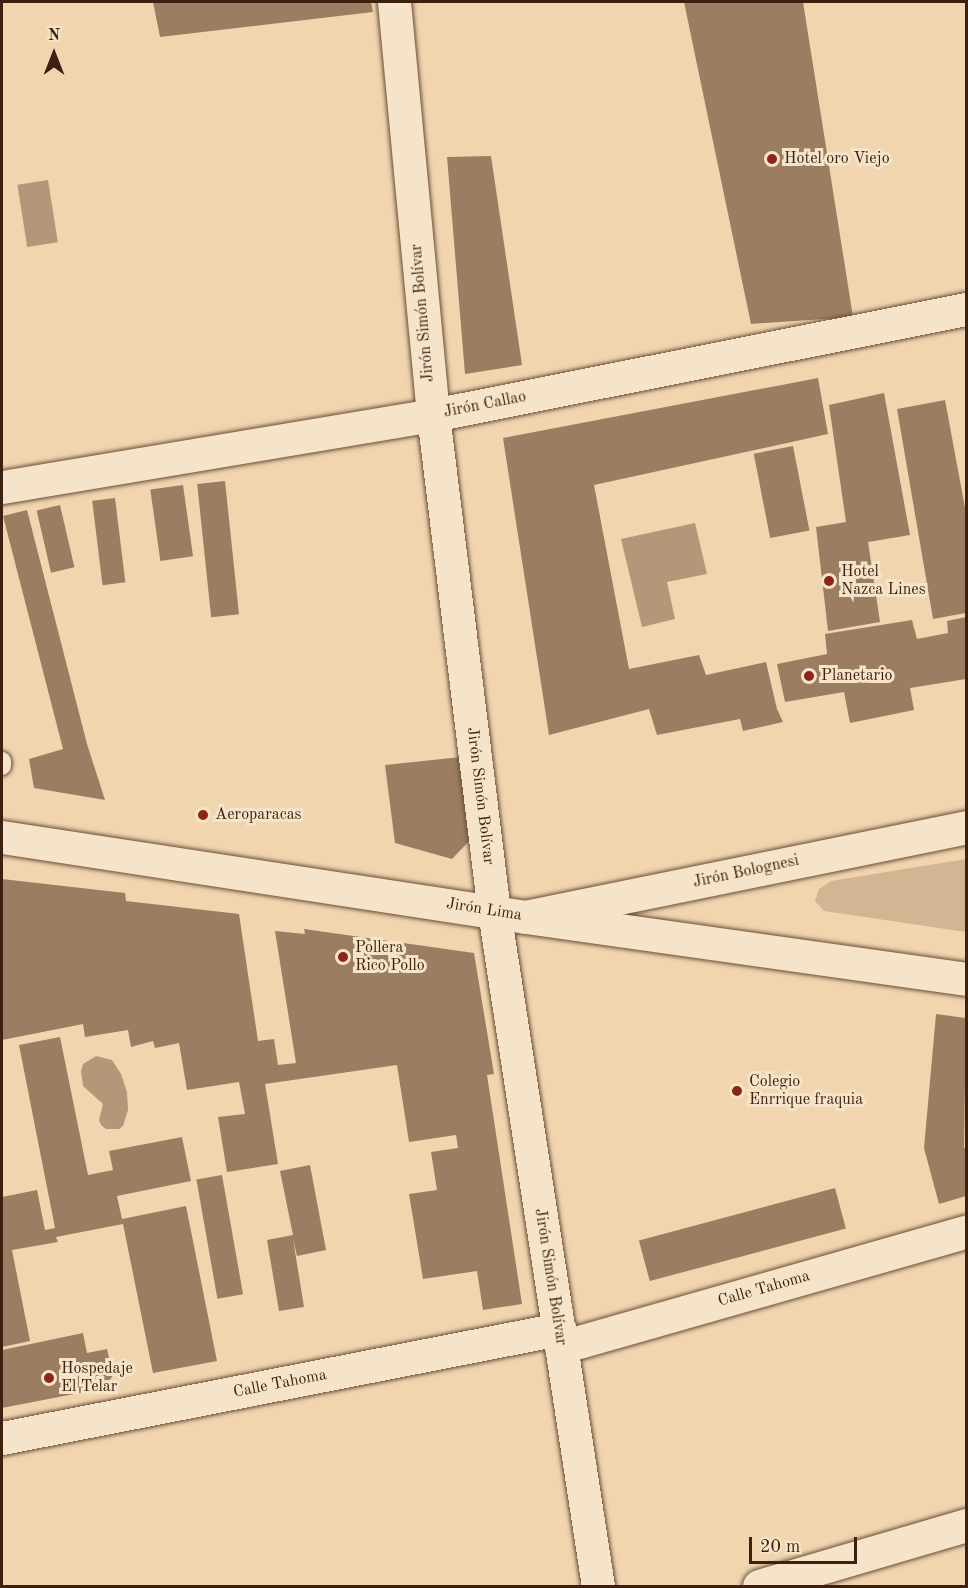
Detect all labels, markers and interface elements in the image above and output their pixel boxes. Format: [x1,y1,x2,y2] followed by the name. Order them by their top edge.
[24,24,84,84] north arrow
[48,28,60,44] text: N
[784,149,890,169] place label: Hotel oro Viejo
[765,152,779,166] marker: Hotel oro Viejo
[407,243,439,383] street label: Jirón Simón Bolívar
[442,388,528,422] street label: Jirón Callao
[841,562,926,600] place label: Hotel Nazca Lines
[822,574,836,588] marker: Hotel Nazca Lines
[821,666,892,686] place label: Planetario
[802,669,816,683] marker: Planetario
[462,726,498,866] street label: Jirón Simón Bolívar
[215,805,302,825] place label: Aeroparacas
[196,808,210,822] marker: Aeroparacas
[691,851,801,893] street label: Jirón Bolognesi
[445,895,523,925] street label: Jirón Lima
[355,938,425,976] place label: Pollera Rico Pollo
[336,950,350,964] marker: Pollera Rico Pollo
[749,1072,863,1110] place label: Colegio Enrrique fraquia
[730,1084,744,1098] marker: Colegio Enrrique fraquia
[530,1207,570,1347] street label: Jirón Simón Bolívar
[716,1267,812,1311] street label: Calle Tahoma
[61,1359,133,1397] place label: Hospedaje El Telar
[232,1366,328,1402] street label: Calle Tahoma
[42,1371,56,1385] marker: Hospedaje El Telar
[752,1525,860,1563] scale bar
[760,1538,800,1556] text: 20 m

